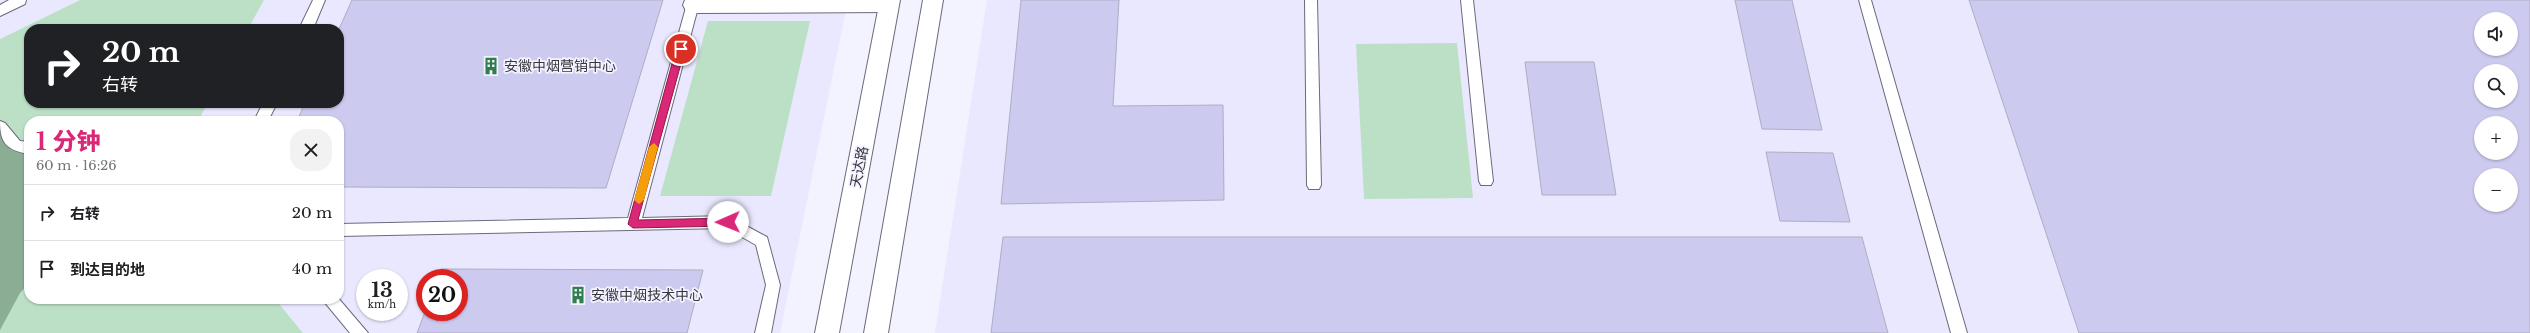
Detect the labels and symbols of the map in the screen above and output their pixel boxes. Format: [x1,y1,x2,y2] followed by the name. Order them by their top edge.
[664,32,698,66] pin
[481,56,501,76] building icon: 安徽中烟营销中心
[504,57,616,75] place label: 安徽中烟营销中心
[846,145,872,189] street label: 天达路
[707,201,749,243] position arrow
[416,269,468,321] speed limit sign: 20
[568,285,588,305] building icon: 安徽中烟技术中心
[591,286,703,304] place label: 安徽中烟技术中心

